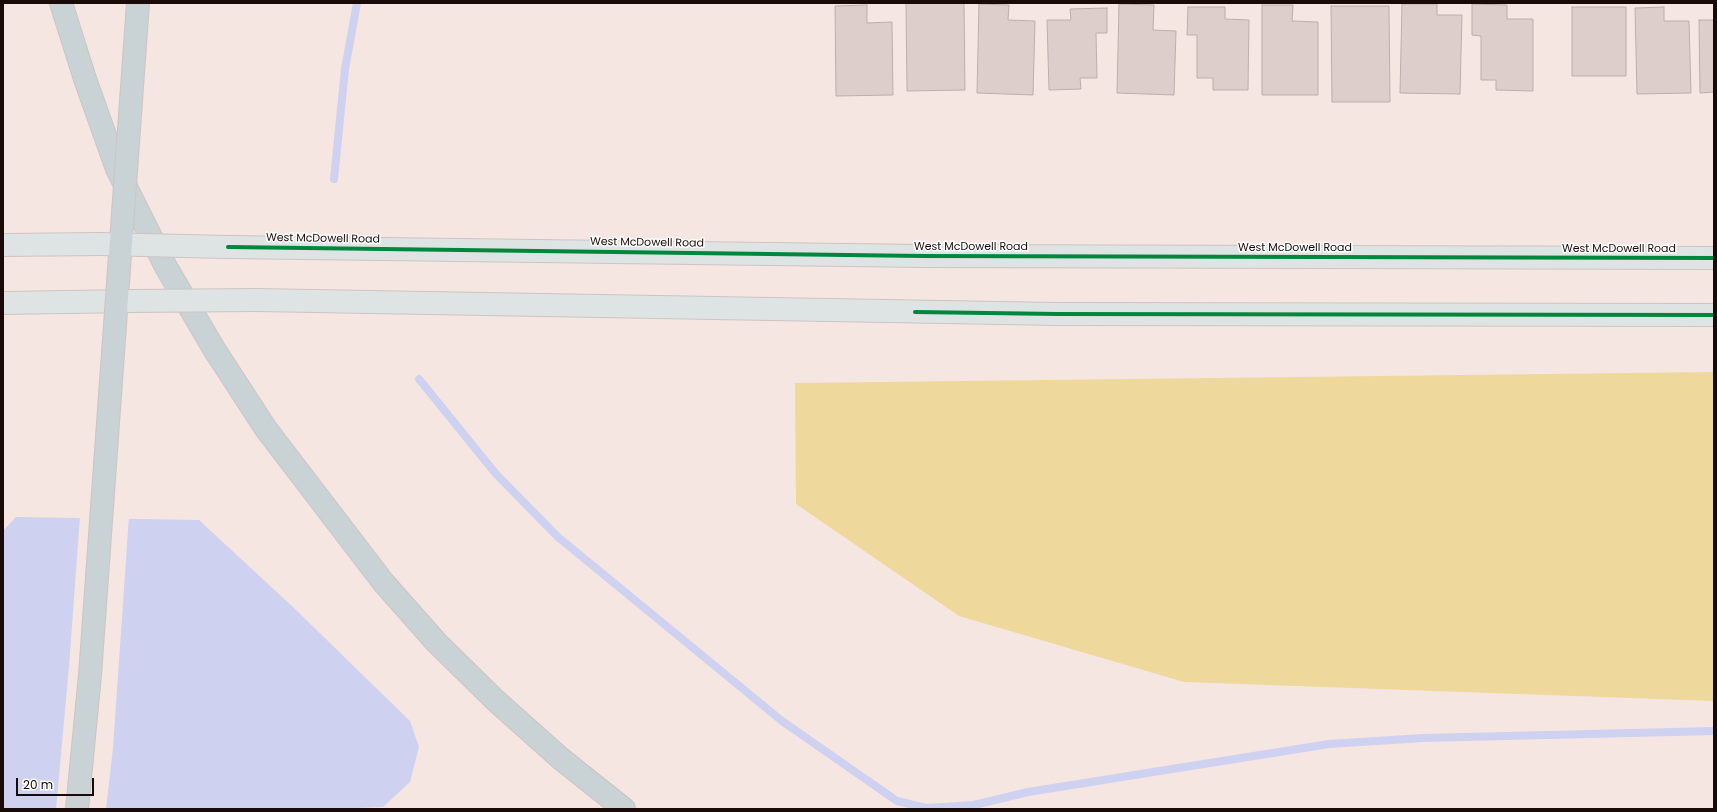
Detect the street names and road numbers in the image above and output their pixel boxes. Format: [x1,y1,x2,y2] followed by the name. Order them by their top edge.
[266,231,380,247] street label: West McDowell Road
[590,235,704,251] street label: West McDowell Road
[914,240,1028,254] street label: West McDowell Road
[1238,241,1352,255] street label: West McDowell Road
[1562,242,1676,256] street label: West McDowell Road

